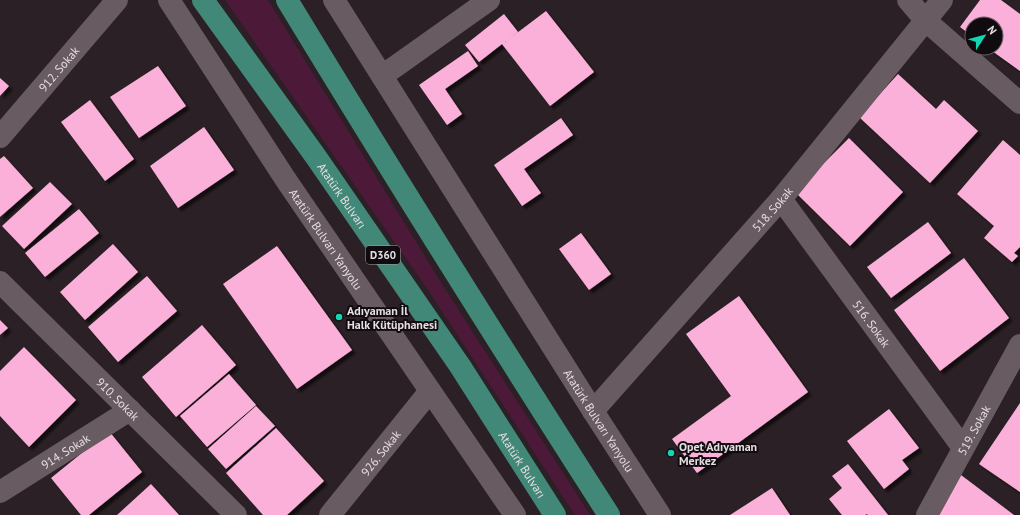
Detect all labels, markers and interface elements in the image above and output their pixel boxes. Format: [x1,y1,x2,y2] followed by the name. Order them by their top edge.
[964,16,1004,56] north arrow
[984,23,1000,37] text: N
[35,43,82,94] street label: 912. Sokak
[315,160,370,231] street label: Atatürk Bulvarı
[748,183,796,234] street label: 518. Sokak
[286,185,366,292] street label: Atatürk Bulvarı Yanyolu
[366,246,400,264] road number: D360
[850,297,894,350] street label: 516. Sokak
[347,303,437,332] place label: Adıyaman İl Halk Kütüphanesi
[334,312,344,322] marker: Adıyaman İl Halk Kütüphanesi
[561,366,638,475] street label: Atatürk Bulvarı Yanyolu
[93,374,143,423] street label: 910. Sokak
[954,402,993,458] street label: 519. Sokak
[357,427,403,479] street label: 926. Sokak
[496,428,550,501] street label: Atatürk Bulvarı
[38,430,92,472] street label: 914. Sokak
[679,439,757,468] place label: Opet Adıyaman Merkez
[666,448,676,458] marker: Opet Adıyaman Merkez

